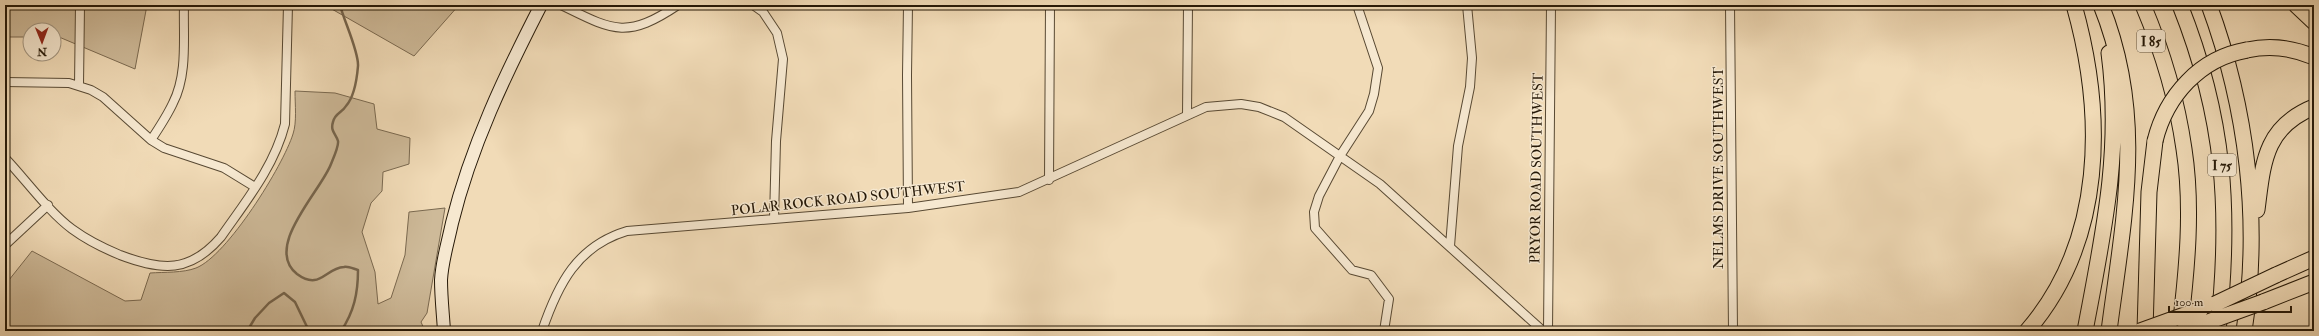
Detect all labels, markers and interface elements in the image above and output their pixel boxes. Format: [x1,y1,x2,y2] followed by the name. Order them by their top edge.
[22,22,62,62] north arrow
[2137,30,2165,52] road number: I 85
[36,45,48,58] text: N
[1710,66,1727,269] street label: NELMS DRIVE SOUTHWEST
[1526,72,1547,263] street label: PRYOR ROAD SOUTHWEST
[2208,154,2236,176] road number: I 75
[730,178,967,219] street label: POLAR ROCK ROAD SOUTHWEST
[2169,288,2291,314] scale bar
[2175,295,2204,310] text: 100 m

